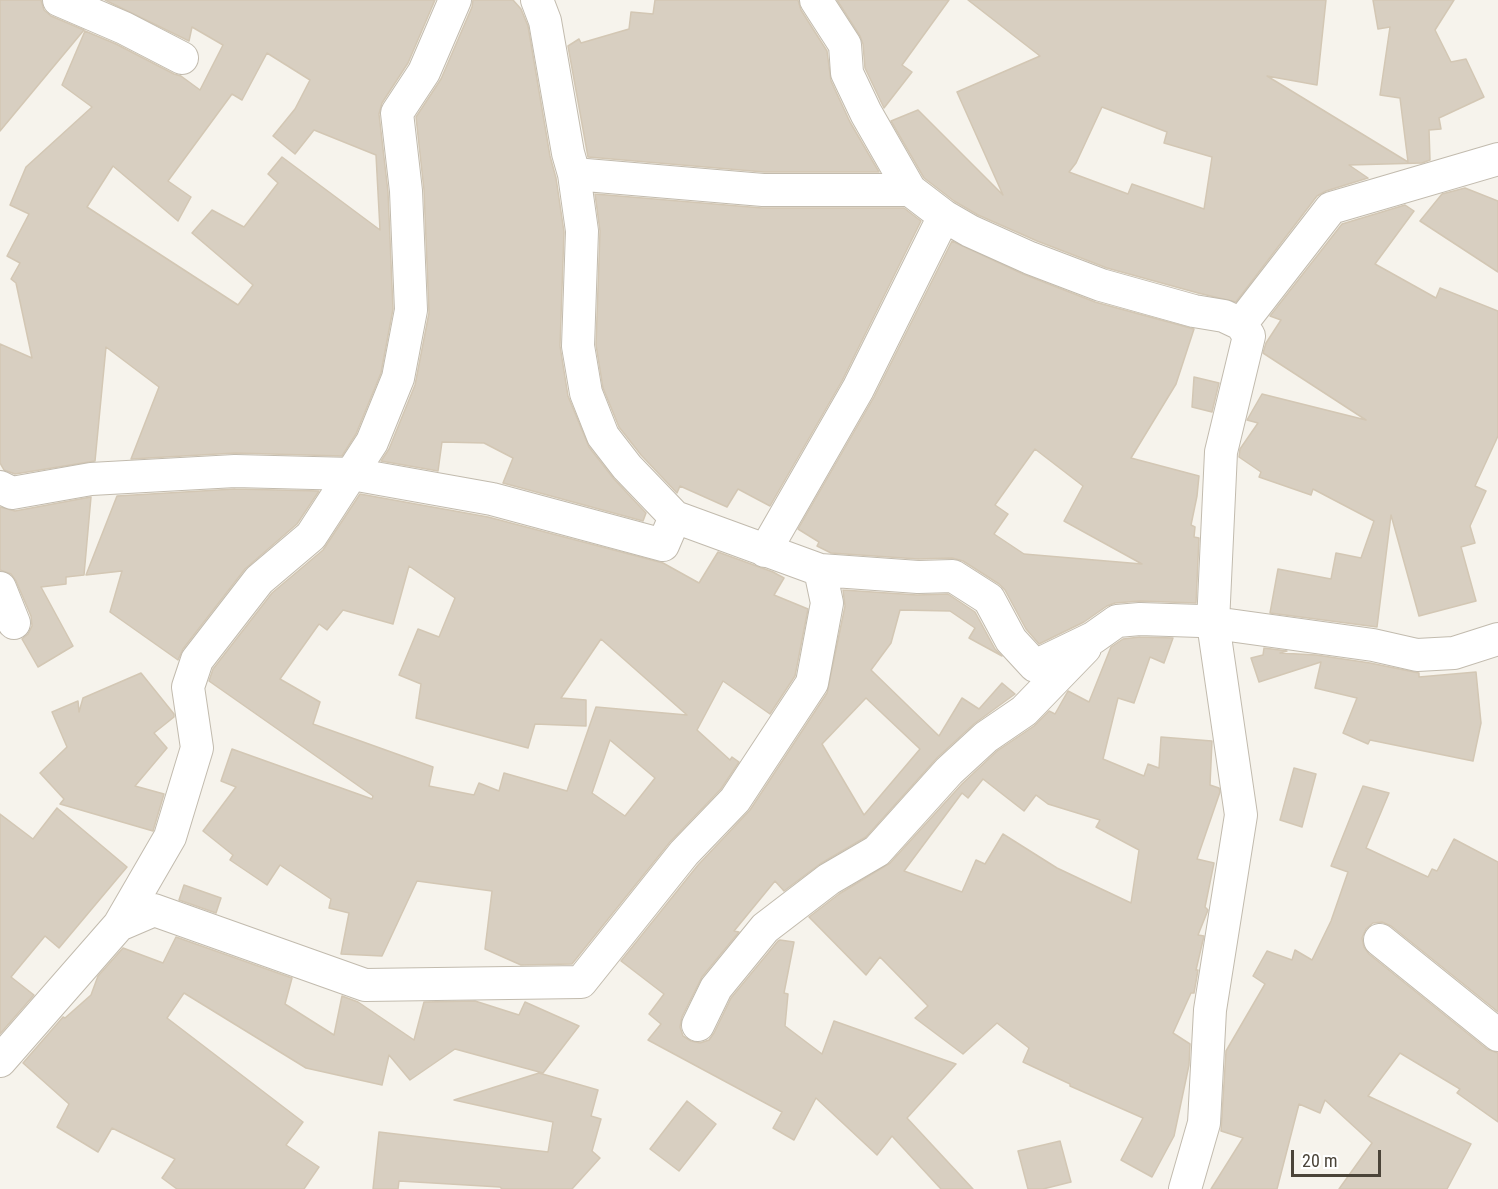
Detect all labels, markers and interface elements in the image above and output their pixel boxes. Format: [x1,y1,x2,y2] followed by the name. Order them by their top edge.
[1294,1138,1384,1176] scale bar
[1302,1150,1337,1171] text: 20 m

